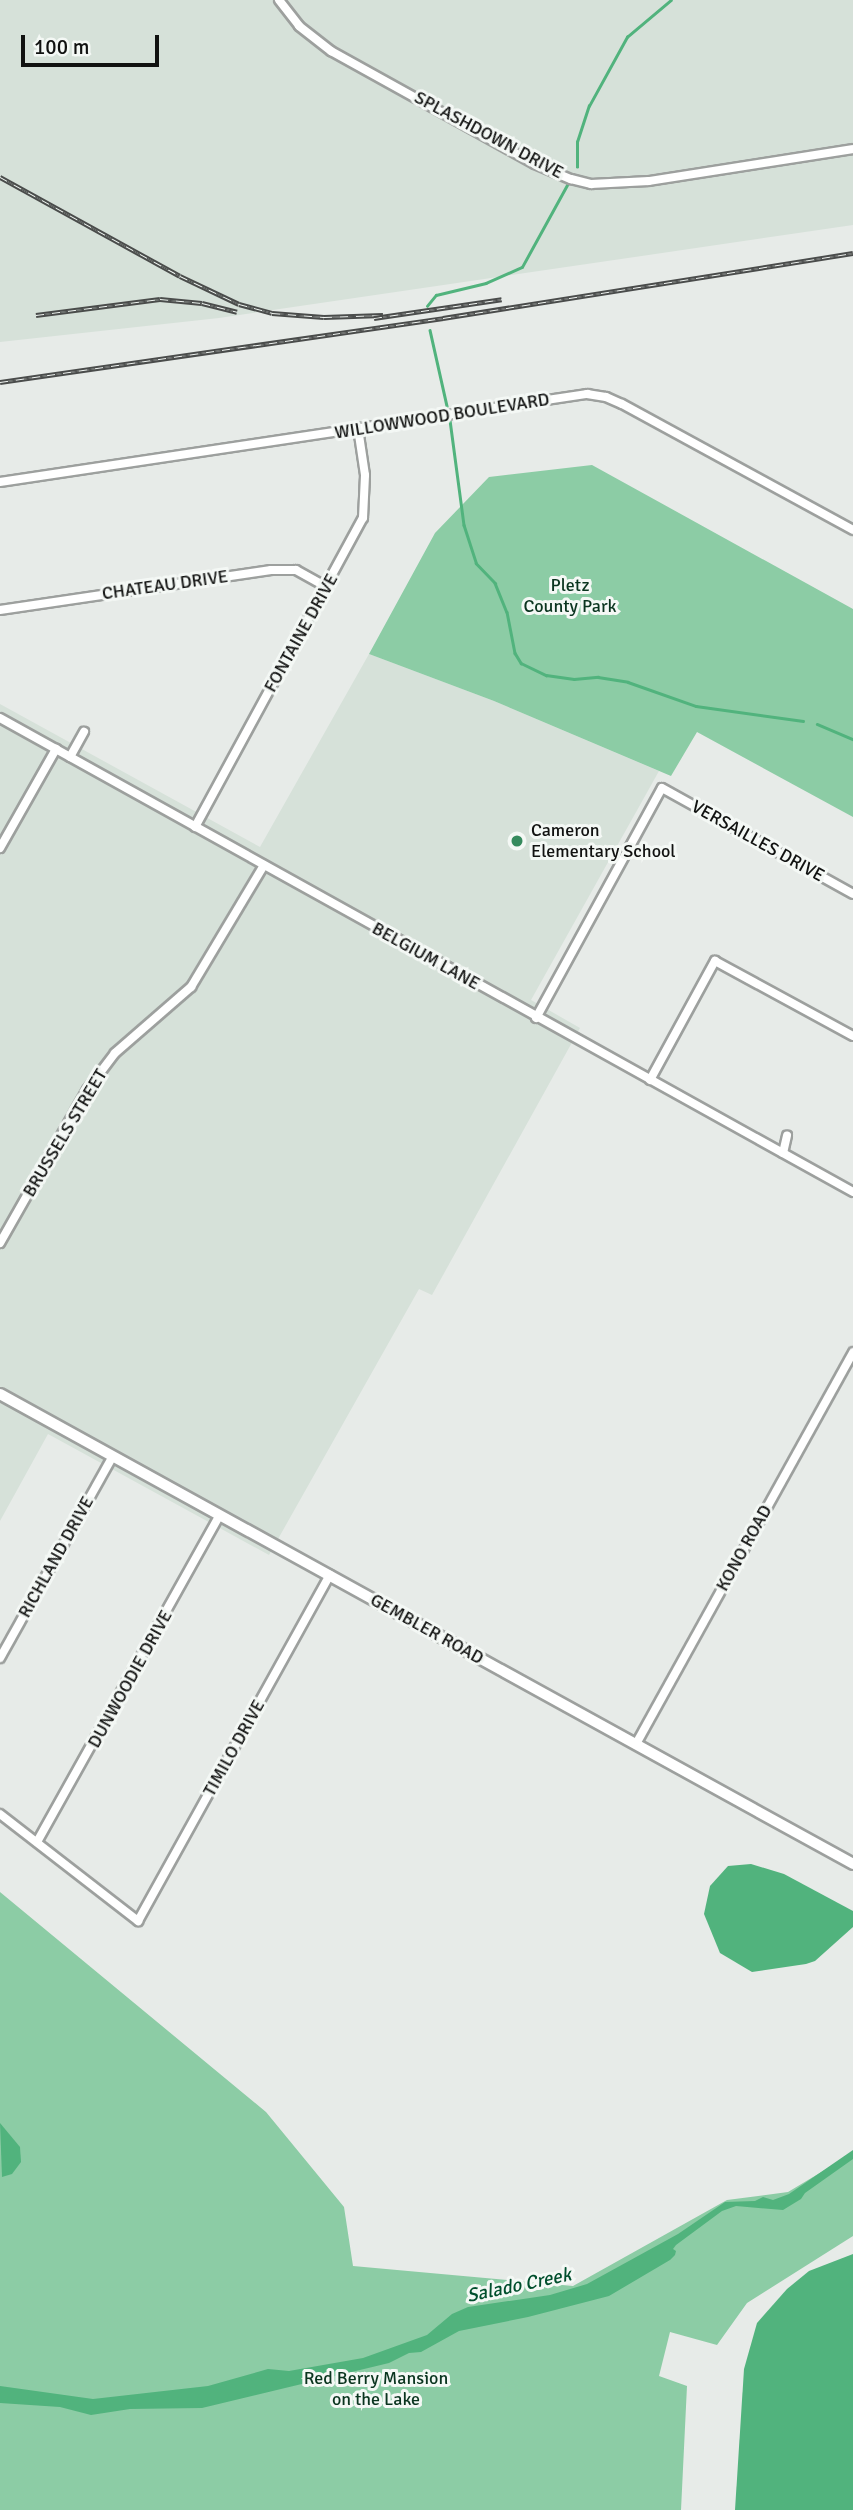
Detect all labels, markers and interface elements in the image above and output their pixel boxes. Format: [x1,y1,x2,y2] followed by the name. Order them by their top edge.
[24,21,163,65] scale bar
[34,34,89,60] text: 100 m
[411,87,567,183] street label: SPLASHDOWN DRIVE
[333,388,551,444] street label: WILLOWWOOD BOULEVARD
[101,565,229,605] street label: CHATEAU DRIVE
[260,570,342,696] street label: FONTAINE DRIVE
[523,575,617,618] park label: Pletz County Park
[688,796,828,886] street label: VERSAILLES DRIVE
[531,820,676,862] place label: Cameron Elementary School
[509,833,525,849] marker: Cameron Elementary School
[368,917,484,995] street label: BELGIUM LANE
[18,1065,112,1201] street label: BRUSSELS STREET
[14,1493,98,1621] street label: RICHLAND DRIVE
[711,1501,777,1595] street label: KONO ROAD
[367,1589,487,1669] street label: GEMBLER ROAD
[83,1606,177,1752] street label: DUNWOODIE DRIVE
[199,1696,269,1800] street label: TIMILO DRIVE
[465,2264,573,2308] water label: Salado Creek
[304,2368,448,2410] park label: Red Berry Mansion on the Lake

